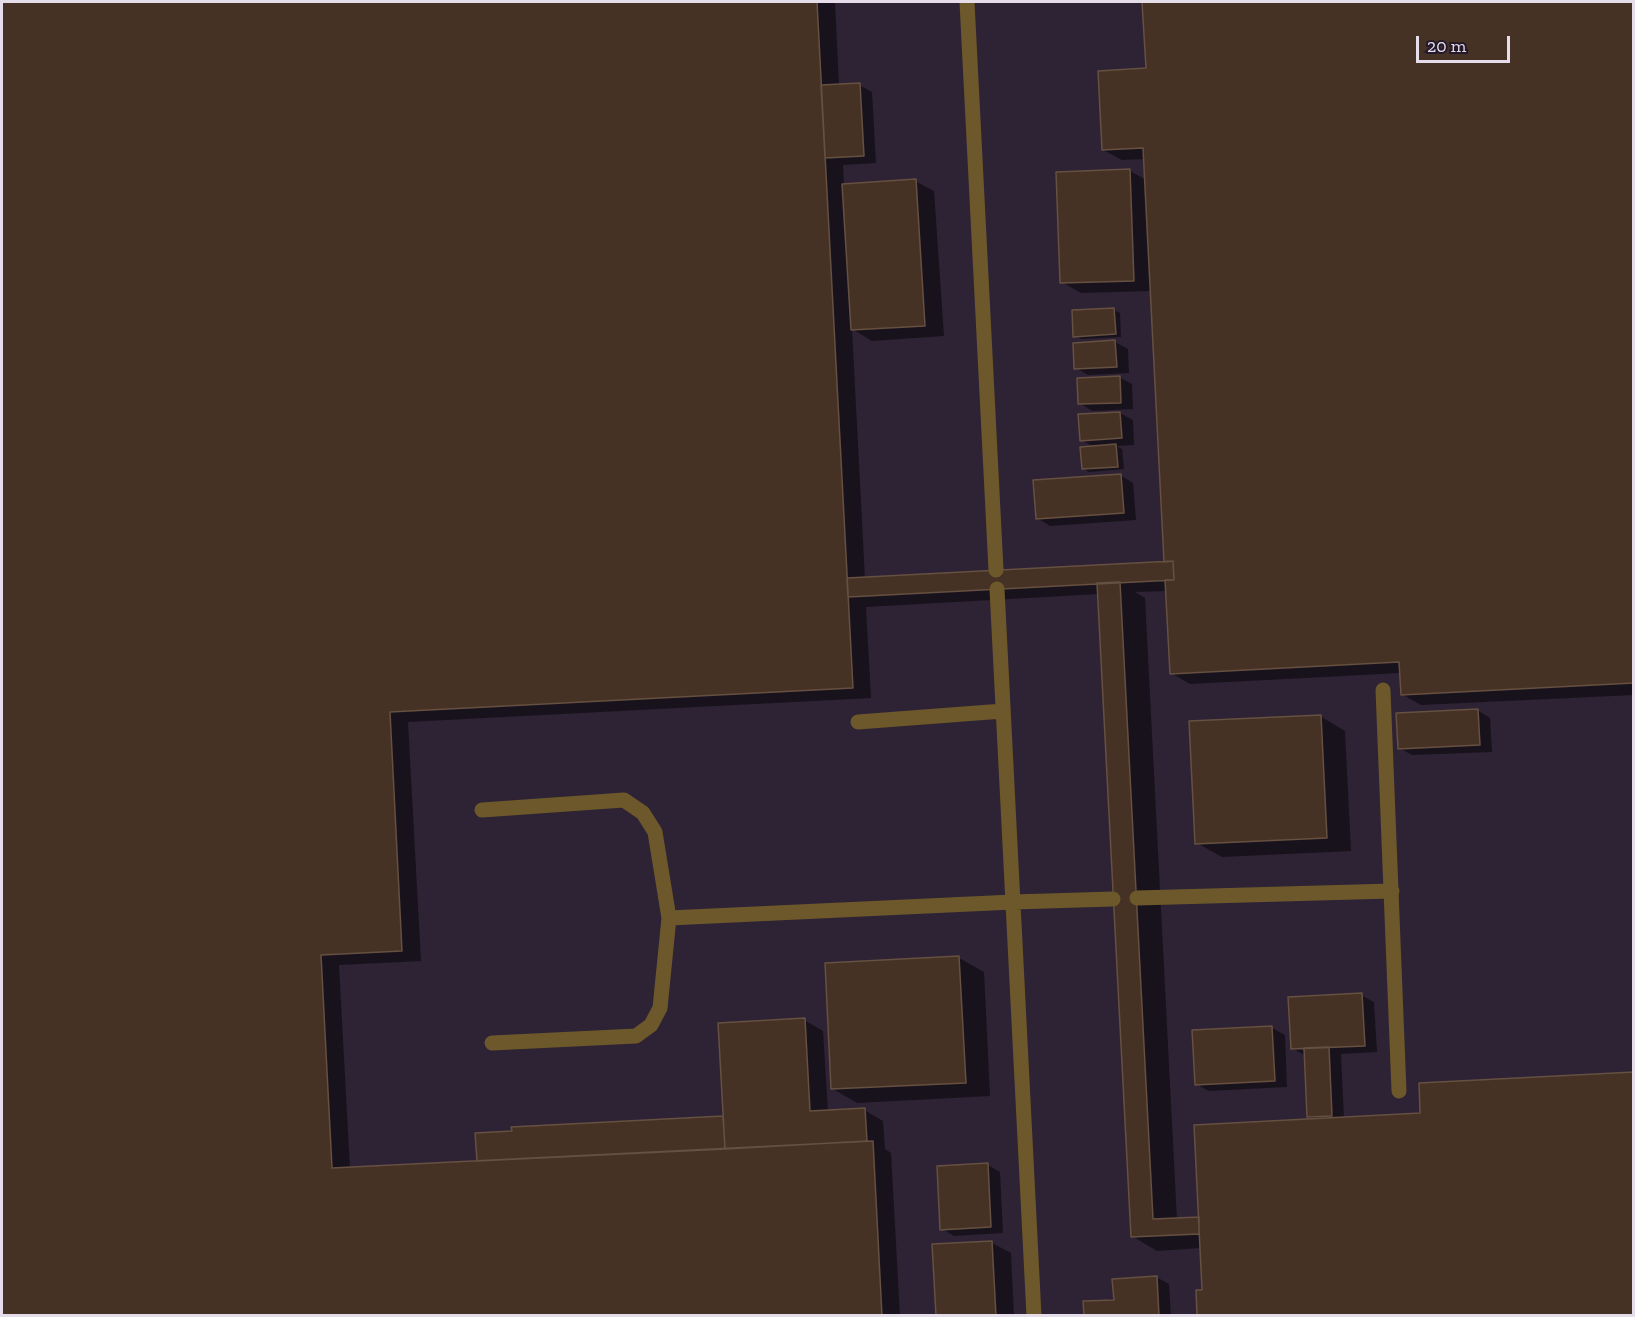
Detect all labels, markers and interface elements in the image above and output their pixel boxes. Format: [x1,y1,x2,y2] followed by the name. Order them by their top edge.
[1419,24,1514,62] scale bar
[1427,35,1466,57] text: 20 m

